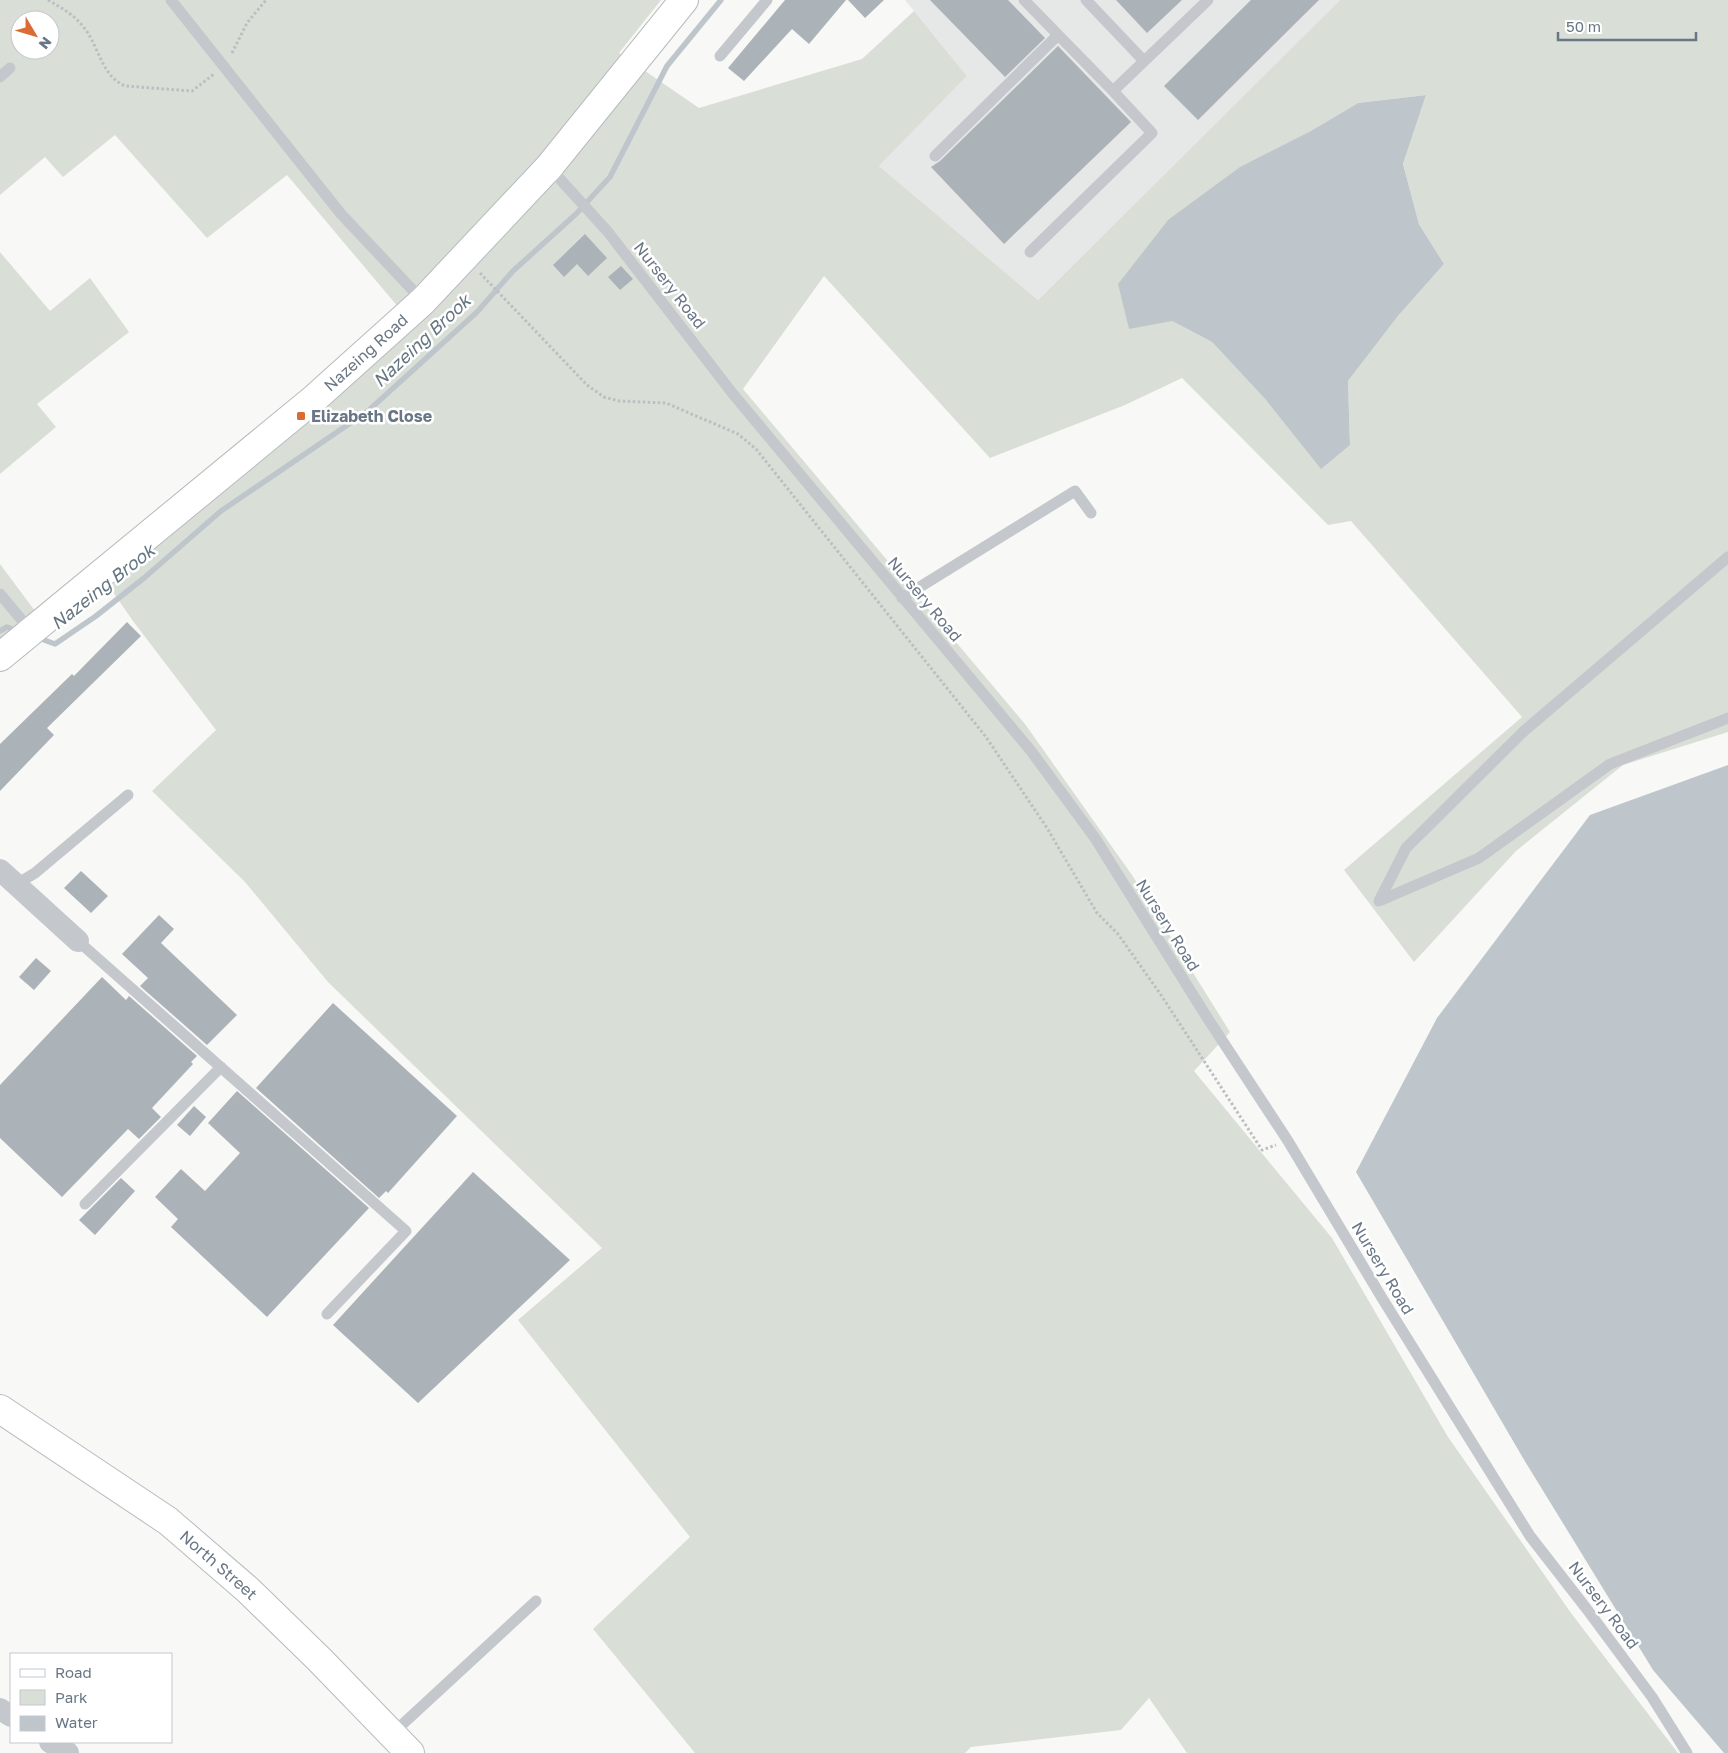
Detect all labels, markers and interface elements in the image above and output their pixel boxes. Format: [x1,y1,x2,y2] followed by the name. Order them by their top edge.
[10,10,60,60] north arrow
[1558,10,1696,42] scale bar
[1566,17,1601,35] text: 50 m
[36,34,56,53] text: N
[630,238,710,332] street label: Nursery Road
[368,288,476,391] water label: Nazeing Brook
[320,310,412,395] street label: Nazeing Road
[311,406,432,426] place label: Elizabeth Close
[295,410,307,422] marker: Elizabeth Close
[46,538,160,634] water label: Nazeing Brook
[884,552,966,646] street label: Nursery Road
[1132,875,1204,975] street label: Nursery Road
[1347,1218,1419,1318] street label: Nursery Road
[176,1526,262,1604] street label: North Street
[1564,1557,1644,1653] street label: Nursery Road
[10,1653,172,1743] legend
[55,1663,92,1681] text: Road
[55,1688,88,1706] text: Park
[55,1713,98,1731] text: Water

